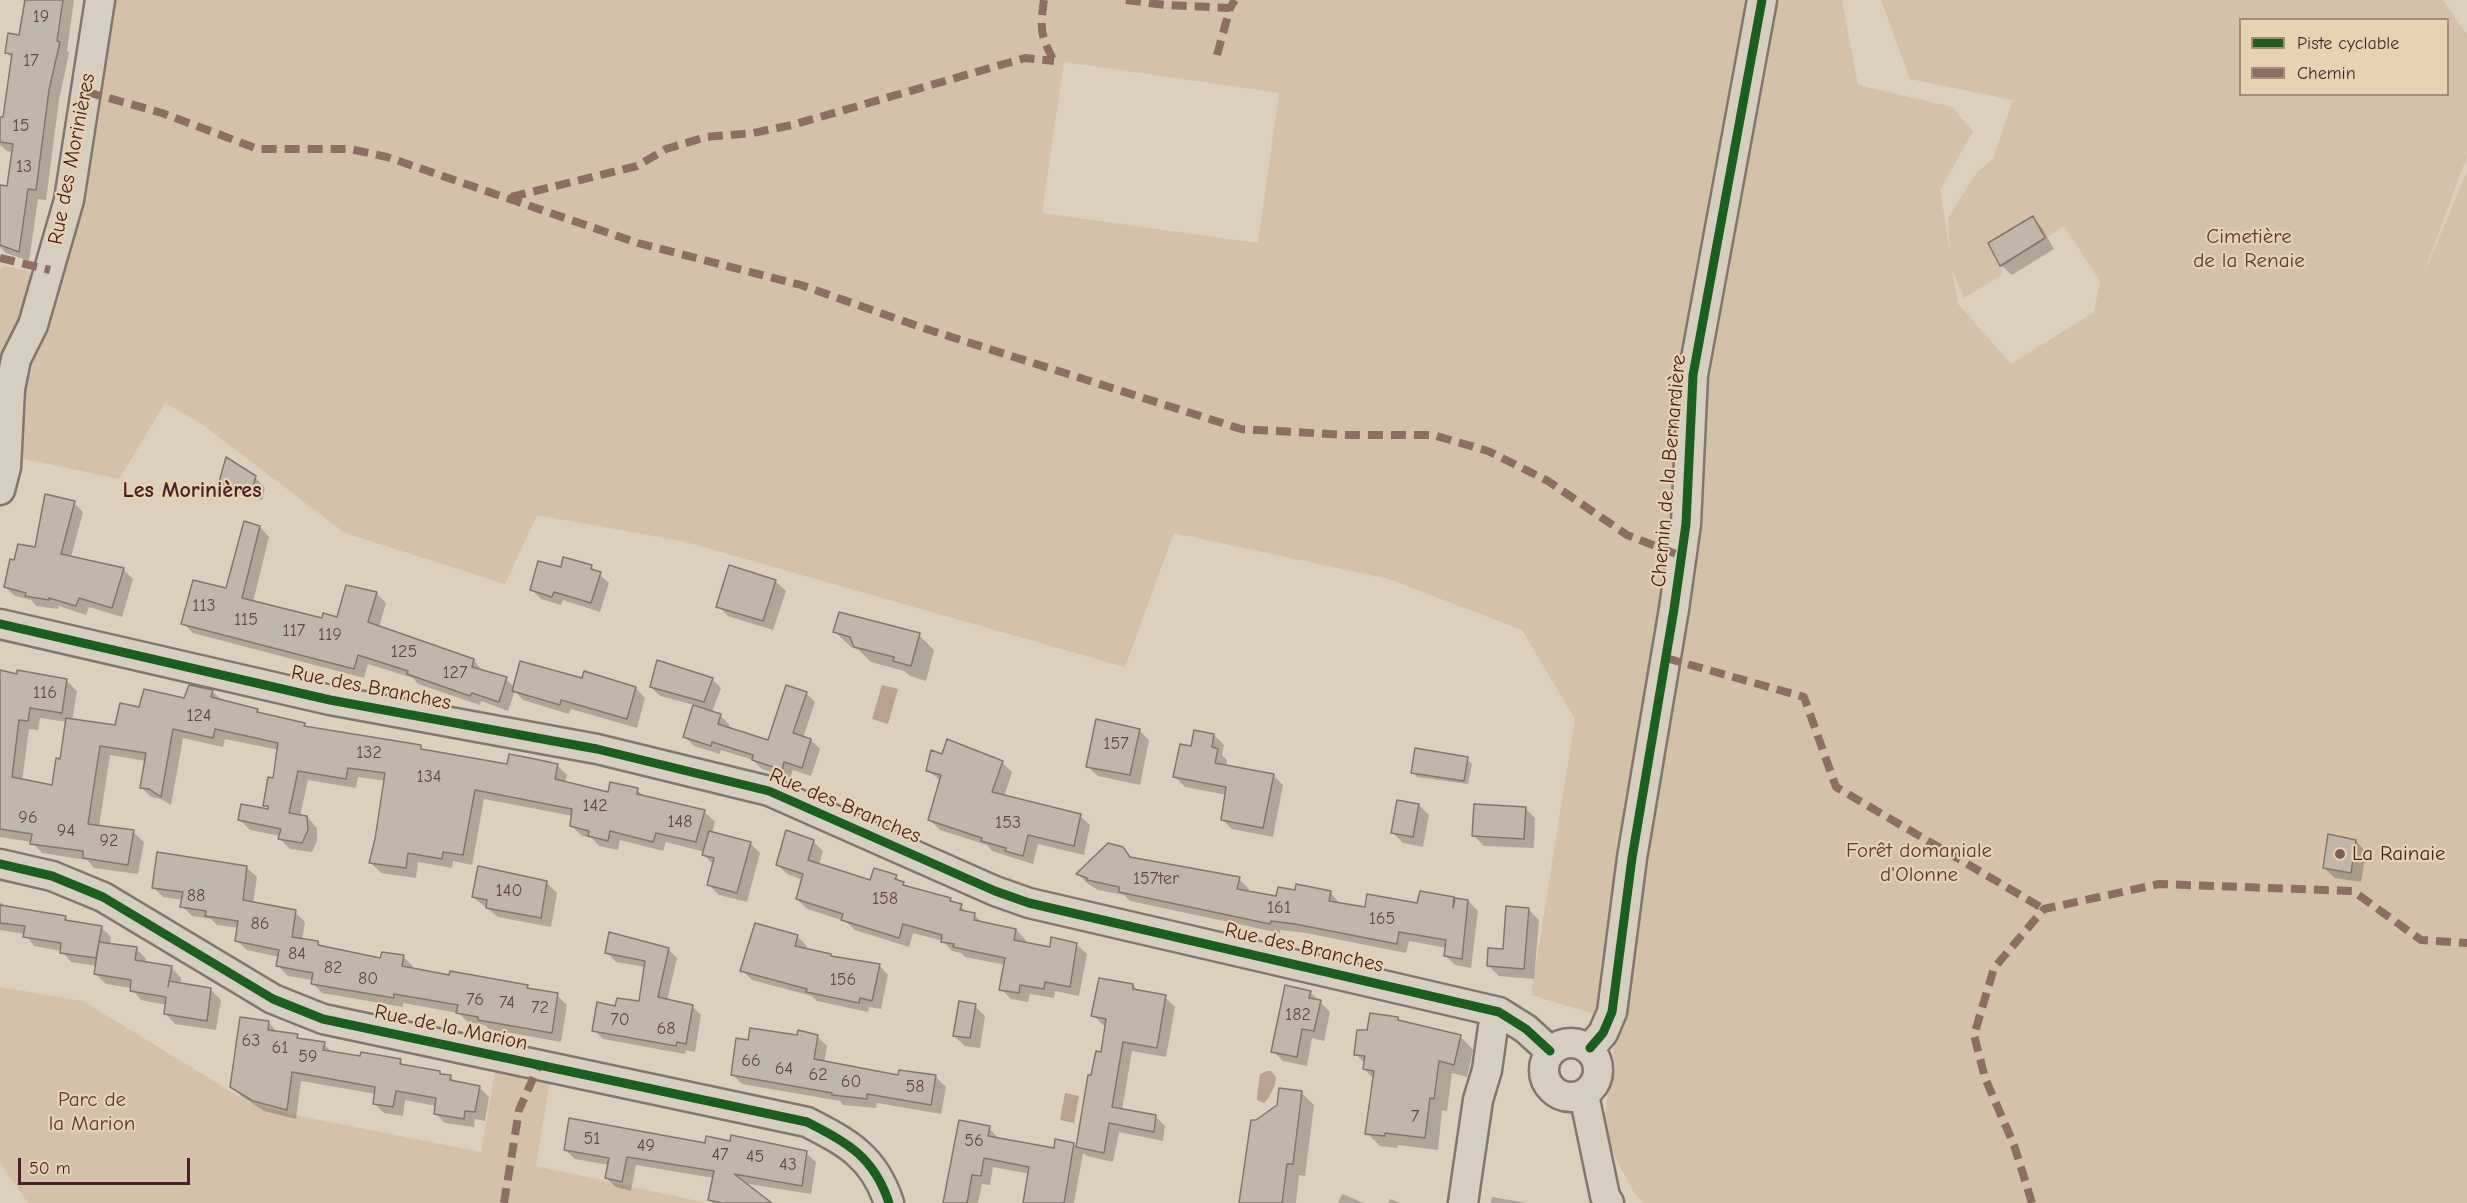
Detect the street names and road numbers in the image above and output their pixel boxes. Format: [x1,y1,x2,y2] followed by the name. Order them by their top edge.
[43,71,101,247] street label: Rue des Morinières
[1646,354,1692,588] street label: Chemin de la Bernardière
[289,660,453,716] street label: Rue des Branches
[765,763,925,849] street label: Rue des Branches
[1222,917,1386,979] street label: Rue des Branches
[372,999,530,1057] street label: Rue de la Marion

